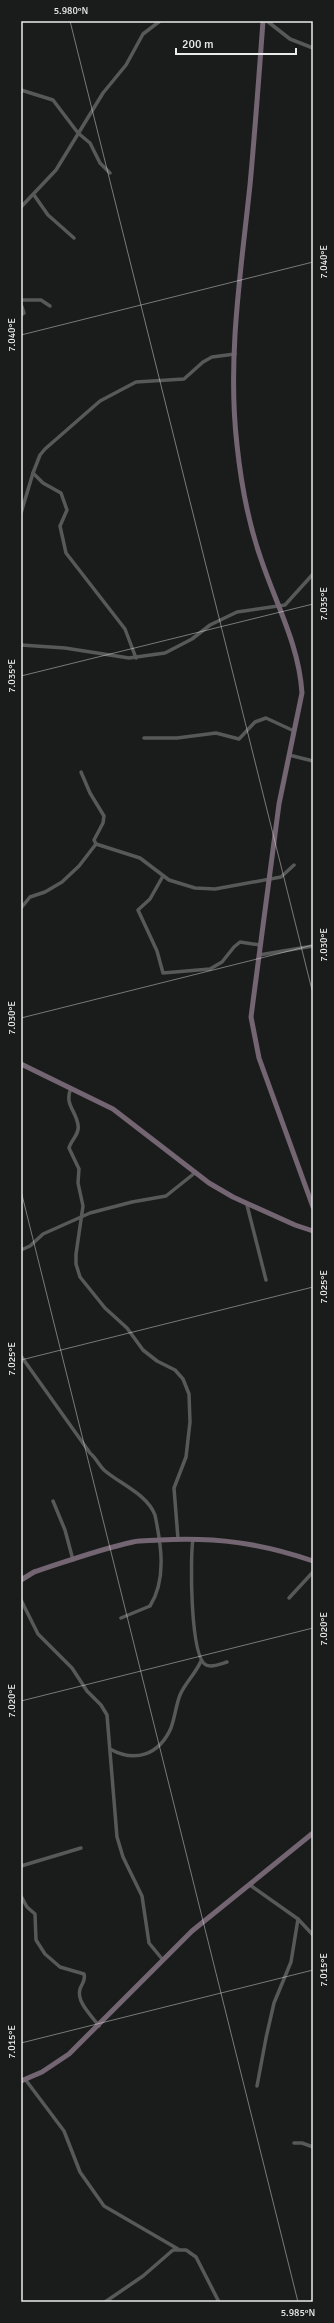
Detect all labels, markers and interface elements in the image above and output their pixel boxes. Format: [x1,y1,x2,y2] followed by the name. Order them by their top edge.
[54,5,88,17] text: 5.980°N
[176,30,296,56] scale bar
[182,37,214,52] text: 200 m
[318,245,330,279] text: 7.040°E
[6,318,18,352] text: 7.040°E
[318,587,330,621] text: 7.035°E
[6,659,18,693] text: 7.035°E
[318,928,330,962] text: 7.030°E
[6,1001,18,1035] text: 7.030°E
[318,1270,330,1304] text: 7.025°E
[6,1342,18,1376] text: 7.025°E
[318,1612,330,1646] text: 7.020°E
[6,1684,18,1718] text: 7.020°E
[318,1953,330,1987] text: 7.015°E
[6,2025,18,2059] text: 7.015°E
[281,2307,315,2319] text: 5.985°N

